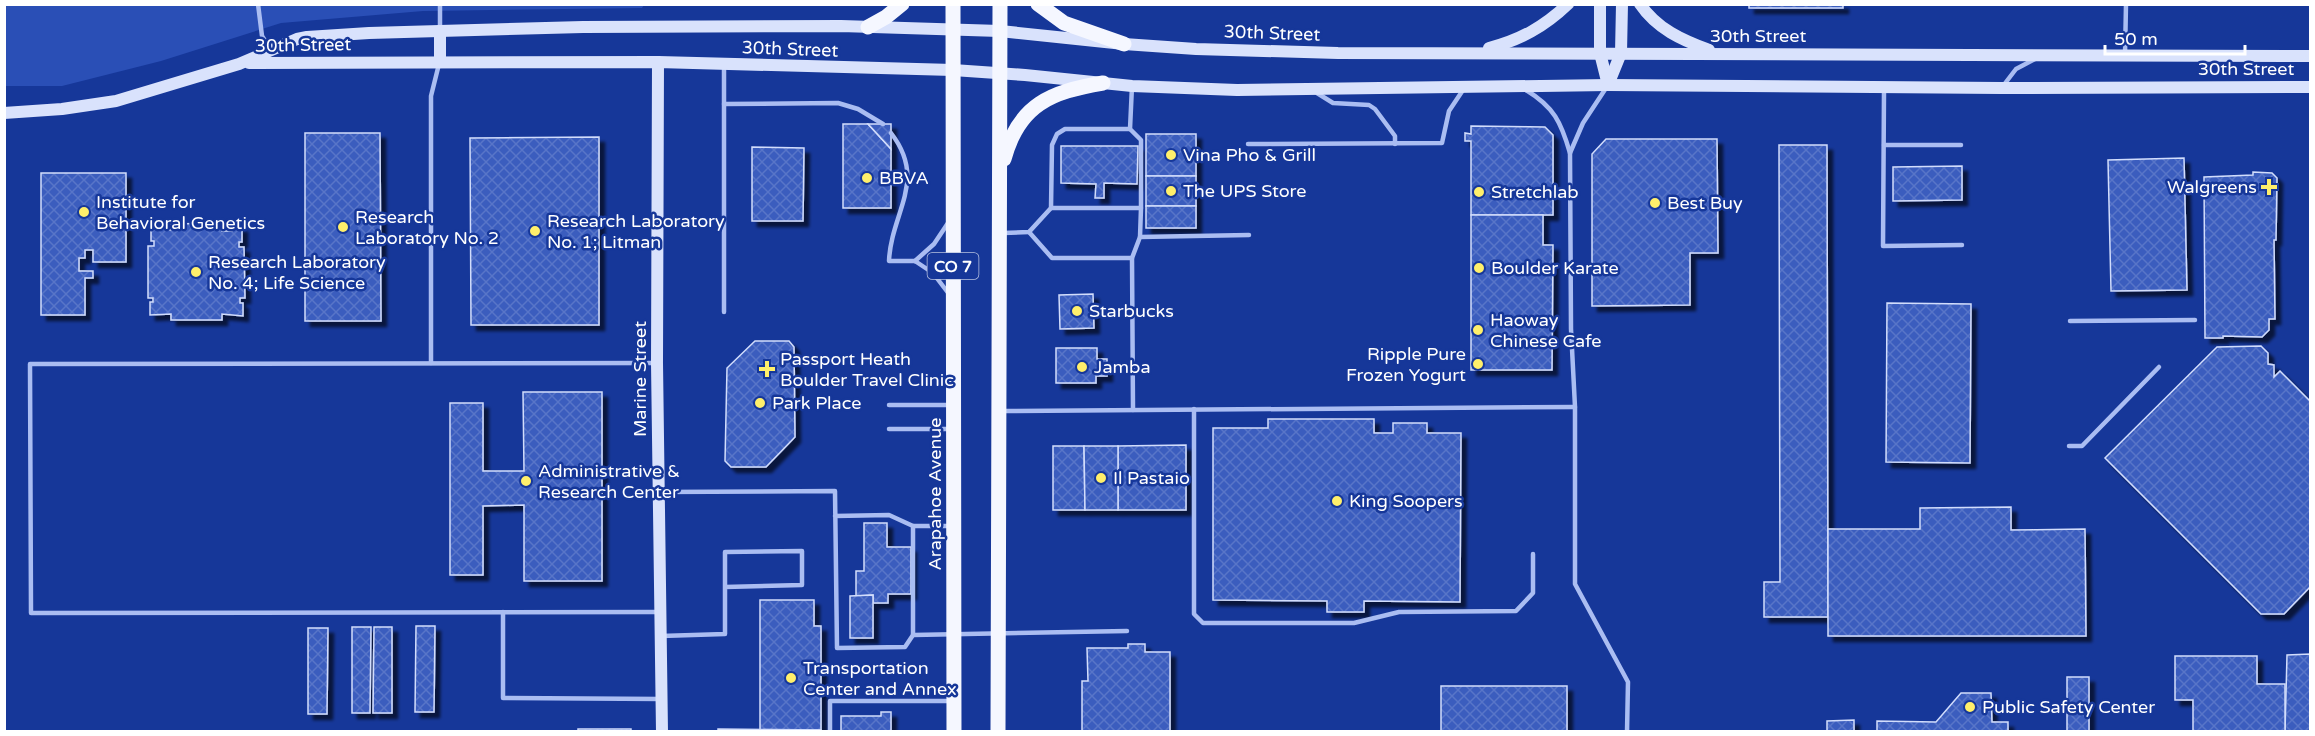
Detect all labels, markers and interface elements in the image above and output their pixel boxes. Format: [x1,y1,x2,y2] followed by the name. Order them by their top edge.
[2105,18,2244,56] scale bar
[1223,20,1321,46] street label: 30th Street
[1710,25,1806,47] street label: 30th Street
[2114,28,2158,50] text: 50 m
[255,33,352,57] street label: 30th Street
[741,36,839,62] street label: 30th Street
[2198,58,2294,80] street label: 30th Street
[1183,144,1316,166] place label: Vina Pho & Grill
[1164,148,1178,162] marker: Vina Pho & Grill
[879,167,929,189] place label: BBVA
[860,171,874,185] marker: BBVA
[2167,176,2257,198] place label: Walgreens
[1183,180,1306,202] place label: The UPS Store
[2262,180,2276,194] marker: Walgreens
[1491,181,1579,203] place label: Stretchlab
[1164,184,1178,198] marker: The UPS Store
[1472,185,1486,199] marker: Stretchlab
[96,191,265,234] place label: Institute for Behavioral Genetics
[1667,192,1743,214] place label: Best Buy
[1648,196,1662,210] marker: Best Buy
[77,205,91,219] marker: Institute for Behavioral Genetics
[355,206,499,249] place label: Research Laboratory No. 2
[547,210,725,253] place label: Research Laboratory No. 1; Litman
[336,220,350,234] marker: Research Laboratory No. 2
[528,224,542,238] marker: Research Laboratory No. 1; Litman
[208,251,386,294] place label: Research Laboratory No. 4; Life Science
[928,253,978,279] road number: CO 7
[1491,257,1619,279] place label: Boulder Karate
[1472,261,1486,275] marker: Boulder Karate
[189,265,203,279] marker: Research Laboratory No. 4; Life Science
[1089,300,1174,322] place label: Starbucks
[1070,304,1084,318] marker: Starbucks
[1490,309,1602,352] place label: Haoway Chinese Cafe
[629,321,651,437] street label: Marine Street
[1471,323,1485,337] marker: Haoway Chinese Cafe
[1346,343,1466,386] place label: Ripple Pure Frozen Yogurt
[780,348,954,391] place label: Passport Heath Boulder Travel Clinic
[1094,356,1151,378] place label: Jamba
[1471,357,1485,371] marker: Ripple Pure Frozen Yogurt
[758,360,776,378] marker: Passport Heath Boulder Travel Clinic
[1075,360,1089,374] marker: Jamba
[772,392,861,414] place label: Park Place
[753,396,767,410] marker: Park Place
[924,418,946,571] street label: Arapahoe Avenue
[538,460,680,503] place label: Administrative & Research Center
[1113,467,1190,489] place label: Il Pastaio
[1094,471,1108,485] marker: Il Pastaio
[519,474,533,488] marker: Administrative & Research Center
[1349,490,1463,512] place label: King Soopers
[1330,494,1344,508] marker: King Soopers
[803,657,957,700] place label: Transportation Center and Annex
[784,671,798,685] marker: Transportation Center and Annex
[1982,696,2155,718] place label: Public Safety Center
[1963,700,1977,714] marker: Public Safety Center

